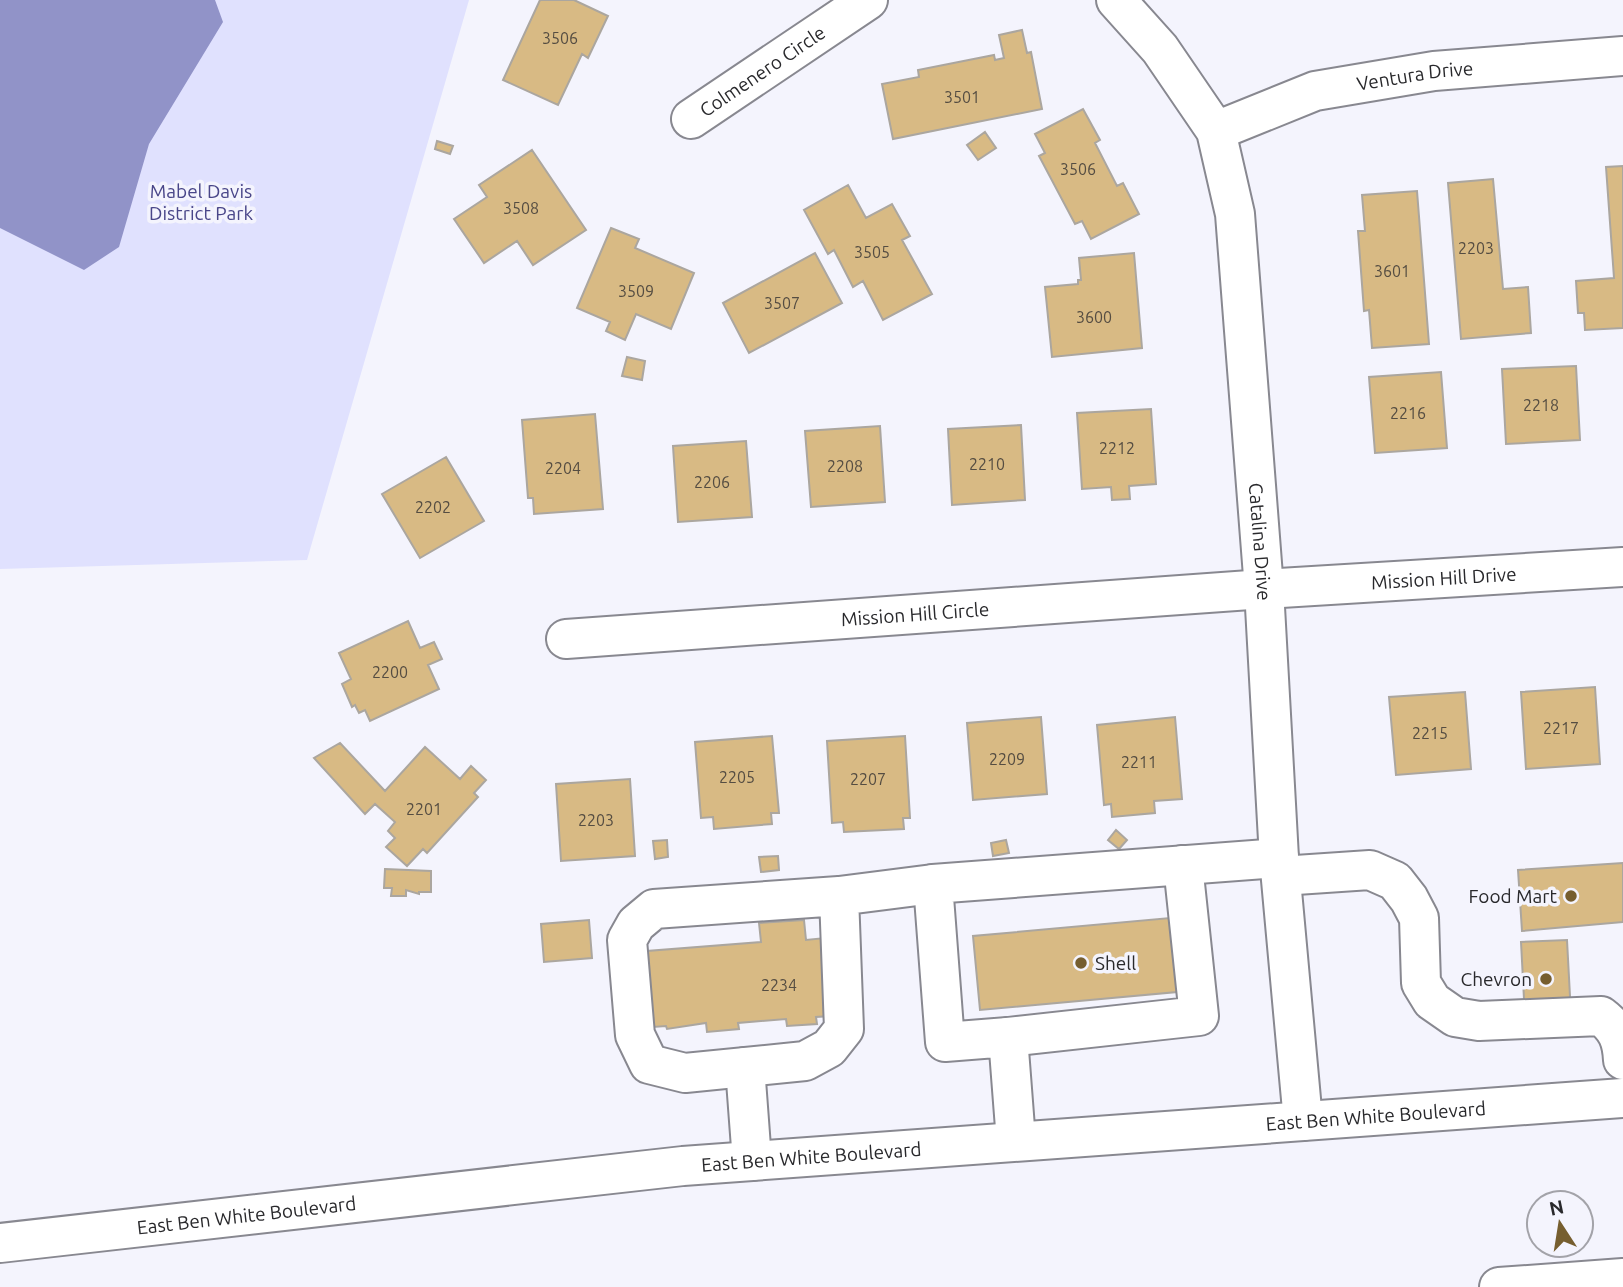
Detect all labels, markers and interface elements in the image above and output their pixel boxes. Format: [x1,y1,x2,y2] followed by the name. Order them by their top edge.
[695,21,829,121] street label: Colmenero Circle
[542,29,578,47] house number: 3506
[1355,57,1474,95] street label: Ventura Drive
[944,88,980,106] house number: 3501
[1060,160,1096,178] house number: 3506
[149,180,253,224] park label: Mabel Davis District Park
[503,199,539,217] house number: 3508
[1458,239,1494,257] house number: 2203
[854,243,890,261] house number: 3505
[1374,262,1410,280] house number: 3601
[618,282,654,300] house number: 3509
[764,294,800,312] house number: 3507
[1076,308,1112,326] house number: 3600
[1523,396,1559,414] house number: 2218
[1390,404,1426,422] house number: 2216
[1099,439,1135,457] house number: 2212
[969,455,1005,473] house number: 2210
[827,457,863,475] house number: 2208
[545,459,581,477] house number: 2204
[694,473,730,491] house number: 2206
[1245,482,1276,601] street label: Catalina Drive
[415,498,451,516] house number: 2202
[1370,563,1517,593] street label: Mission Hill Drive
[840,598,990,630] street label: Mission Hill Circle
[372,663,408,681] house number: 2200
[1543,719,1579,737] house number: 2217
[1412,724,1448,742] house number: 2215
[989,750,1025,768] house number: 2209
[1121,753,1157,771] house number: 2211
[719,768,755,786] house number: 2205
[850,770,886,788] house number: 2207
[406,800,442,818] house number: 2201
[578,811,614,829] house number: 2203
[1468,885,1558,907] place label: Food Mart
[1563,888,1579,904] marker: Food Mart
[1095,952,1136,974] place label: Shell
[1073,955,1089,971] marker: Shell
[1461,968,1532,990] place label: Chevron
[1538,971,1554,987] marker: Chevron
[761,976,797,994] house number: 2234
[1265,1097,1487,1135] street label: East Ben White Boulevard
[701,1138,922,1176] street label: East Ben White Boulevard
[1525,1189,1595,1259] north arrow
[136,1192,357,1239] street label: East Ben White Boulevard
[1547,1195,1566,1220] text: N

